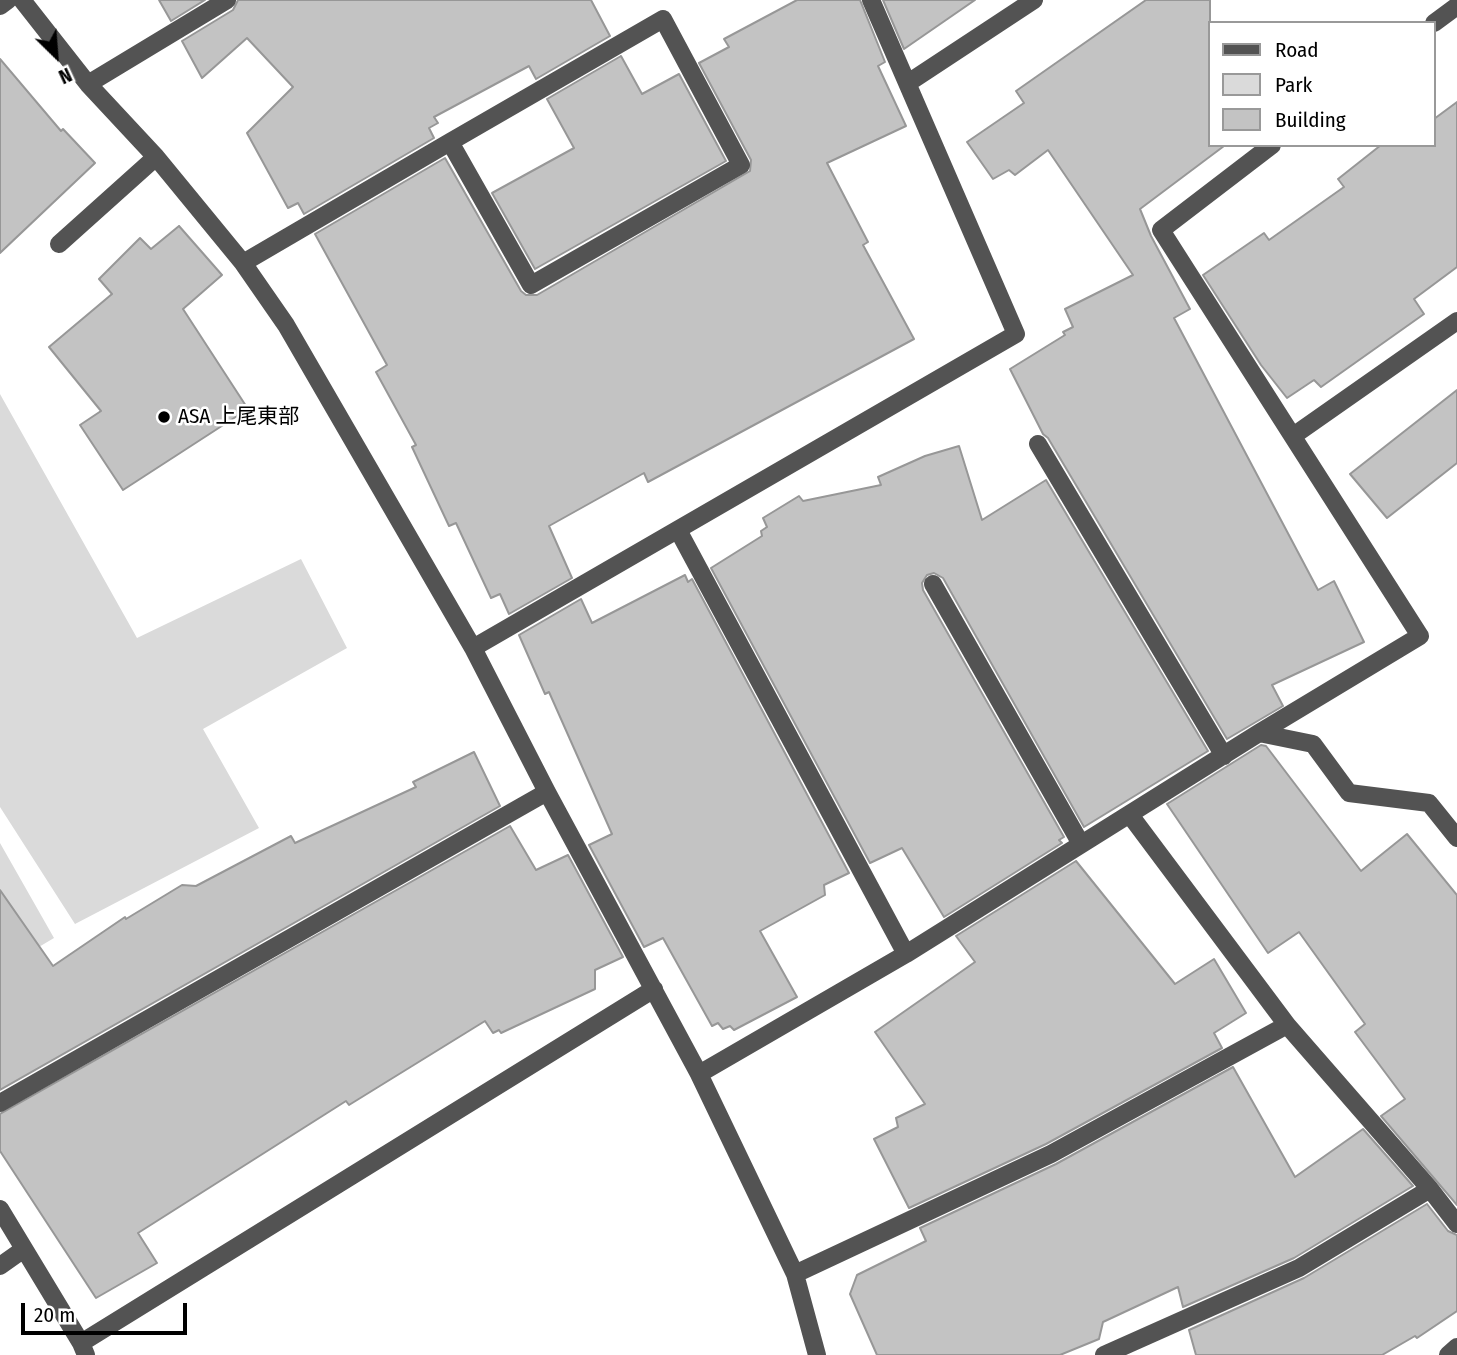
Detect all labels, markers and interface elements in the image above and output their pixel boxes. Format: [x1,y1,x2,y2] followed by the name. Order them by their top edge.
[21,21,91,91] north arrow
[1208,21,1436,147] legend
[1275,37,1319,63] text: Road
[55,63,75,88] text: N
[1275,72,1312,98] text: Park
[1275,107,1346,133] text: Building
[178,404,299,430] place label: ASA 上尾東部
[156,409,172,425] marker: ASA 上尾東部
[24,1288,191,1332] scale bar
[34,1302,75,1328] text: 20 m

